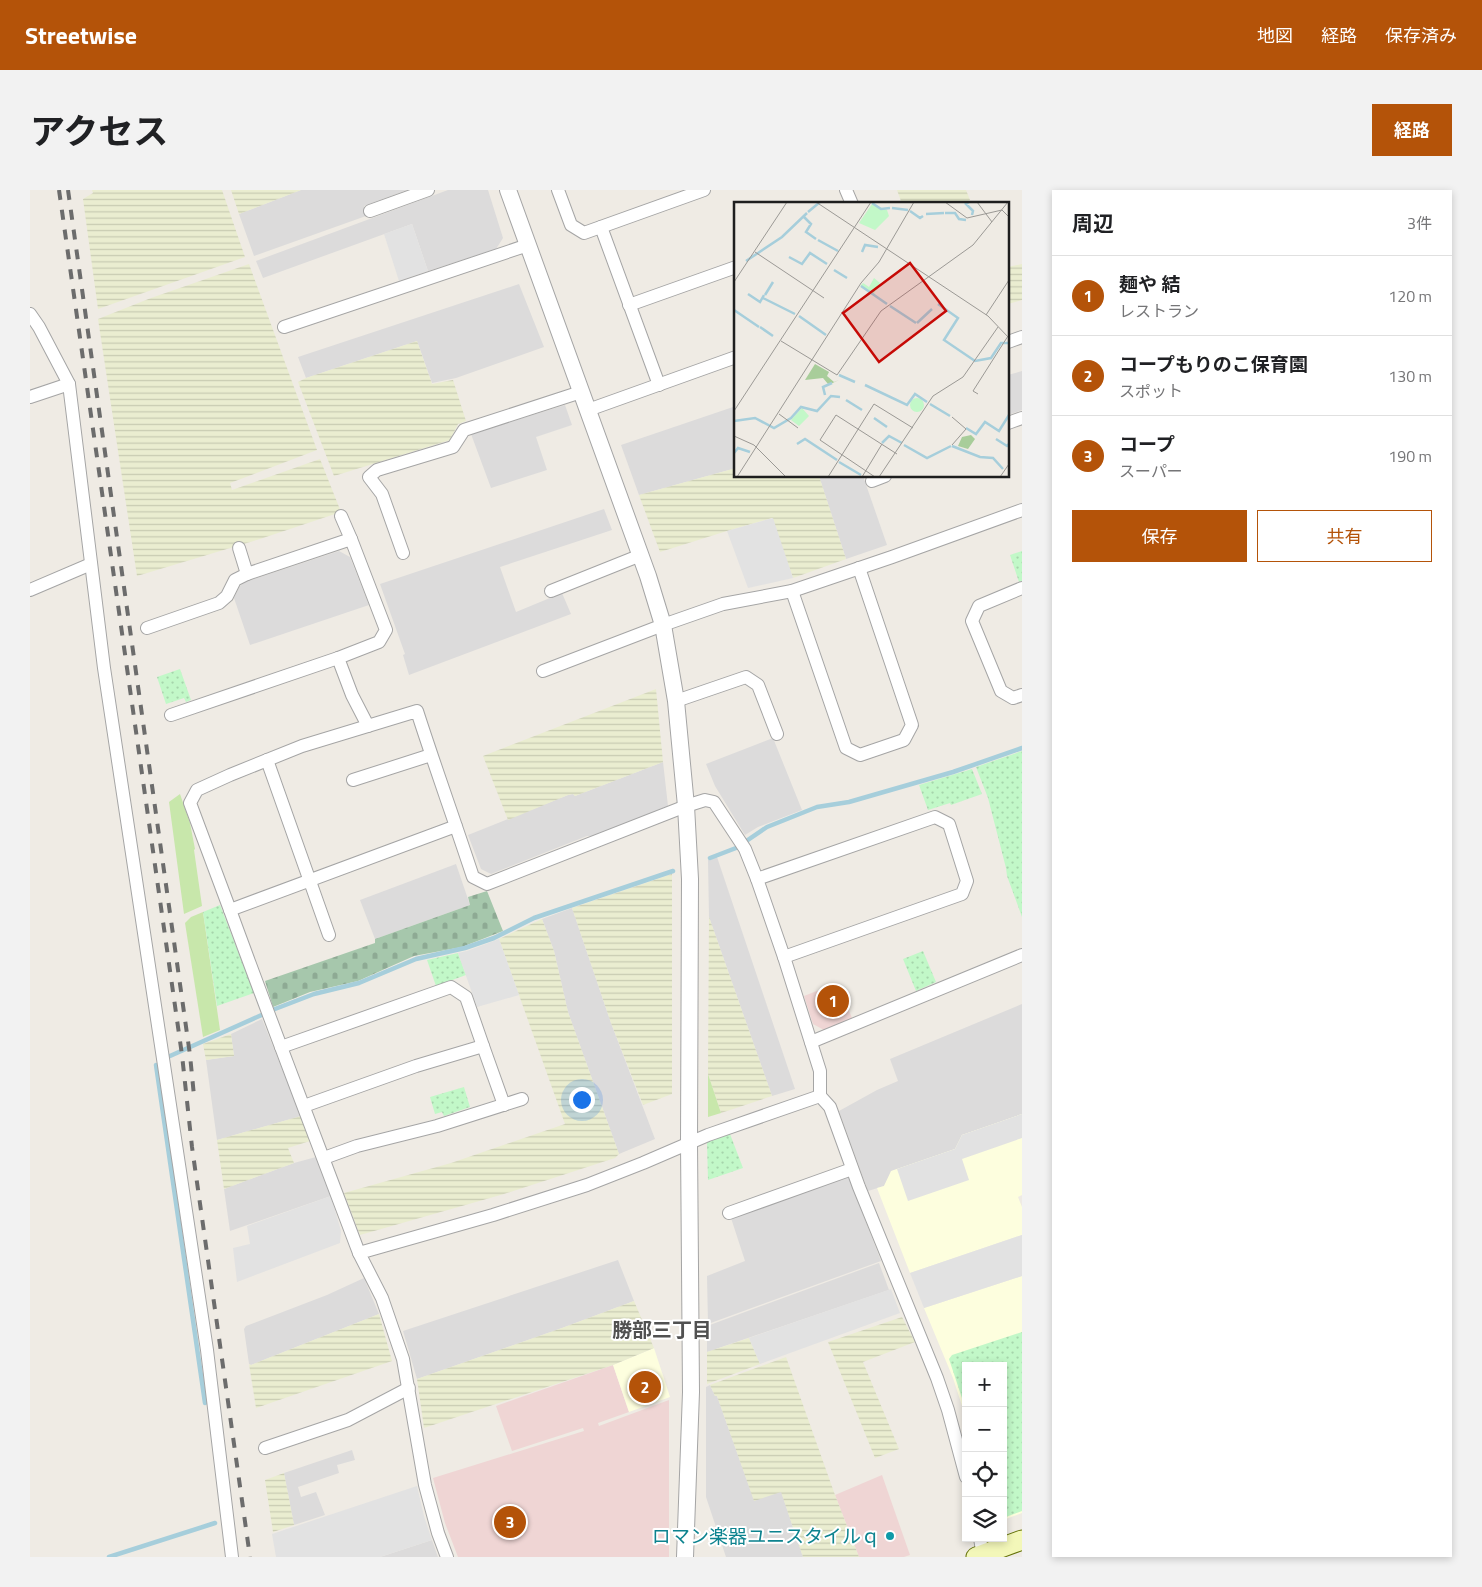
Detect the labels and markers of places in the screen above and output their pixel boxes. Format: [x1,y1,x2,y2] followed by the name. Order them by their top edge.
[817,982,849,1020] pin: 1
[629,1368,661,1406] pin: 2
[494,1503,526,1541] pin: 3
[652,1521,880,1550] place label: ロマン楽器ユニスタイルｑ
[884,1530,896,1542] marker: ロマン楽器ユニスタイルｑ

